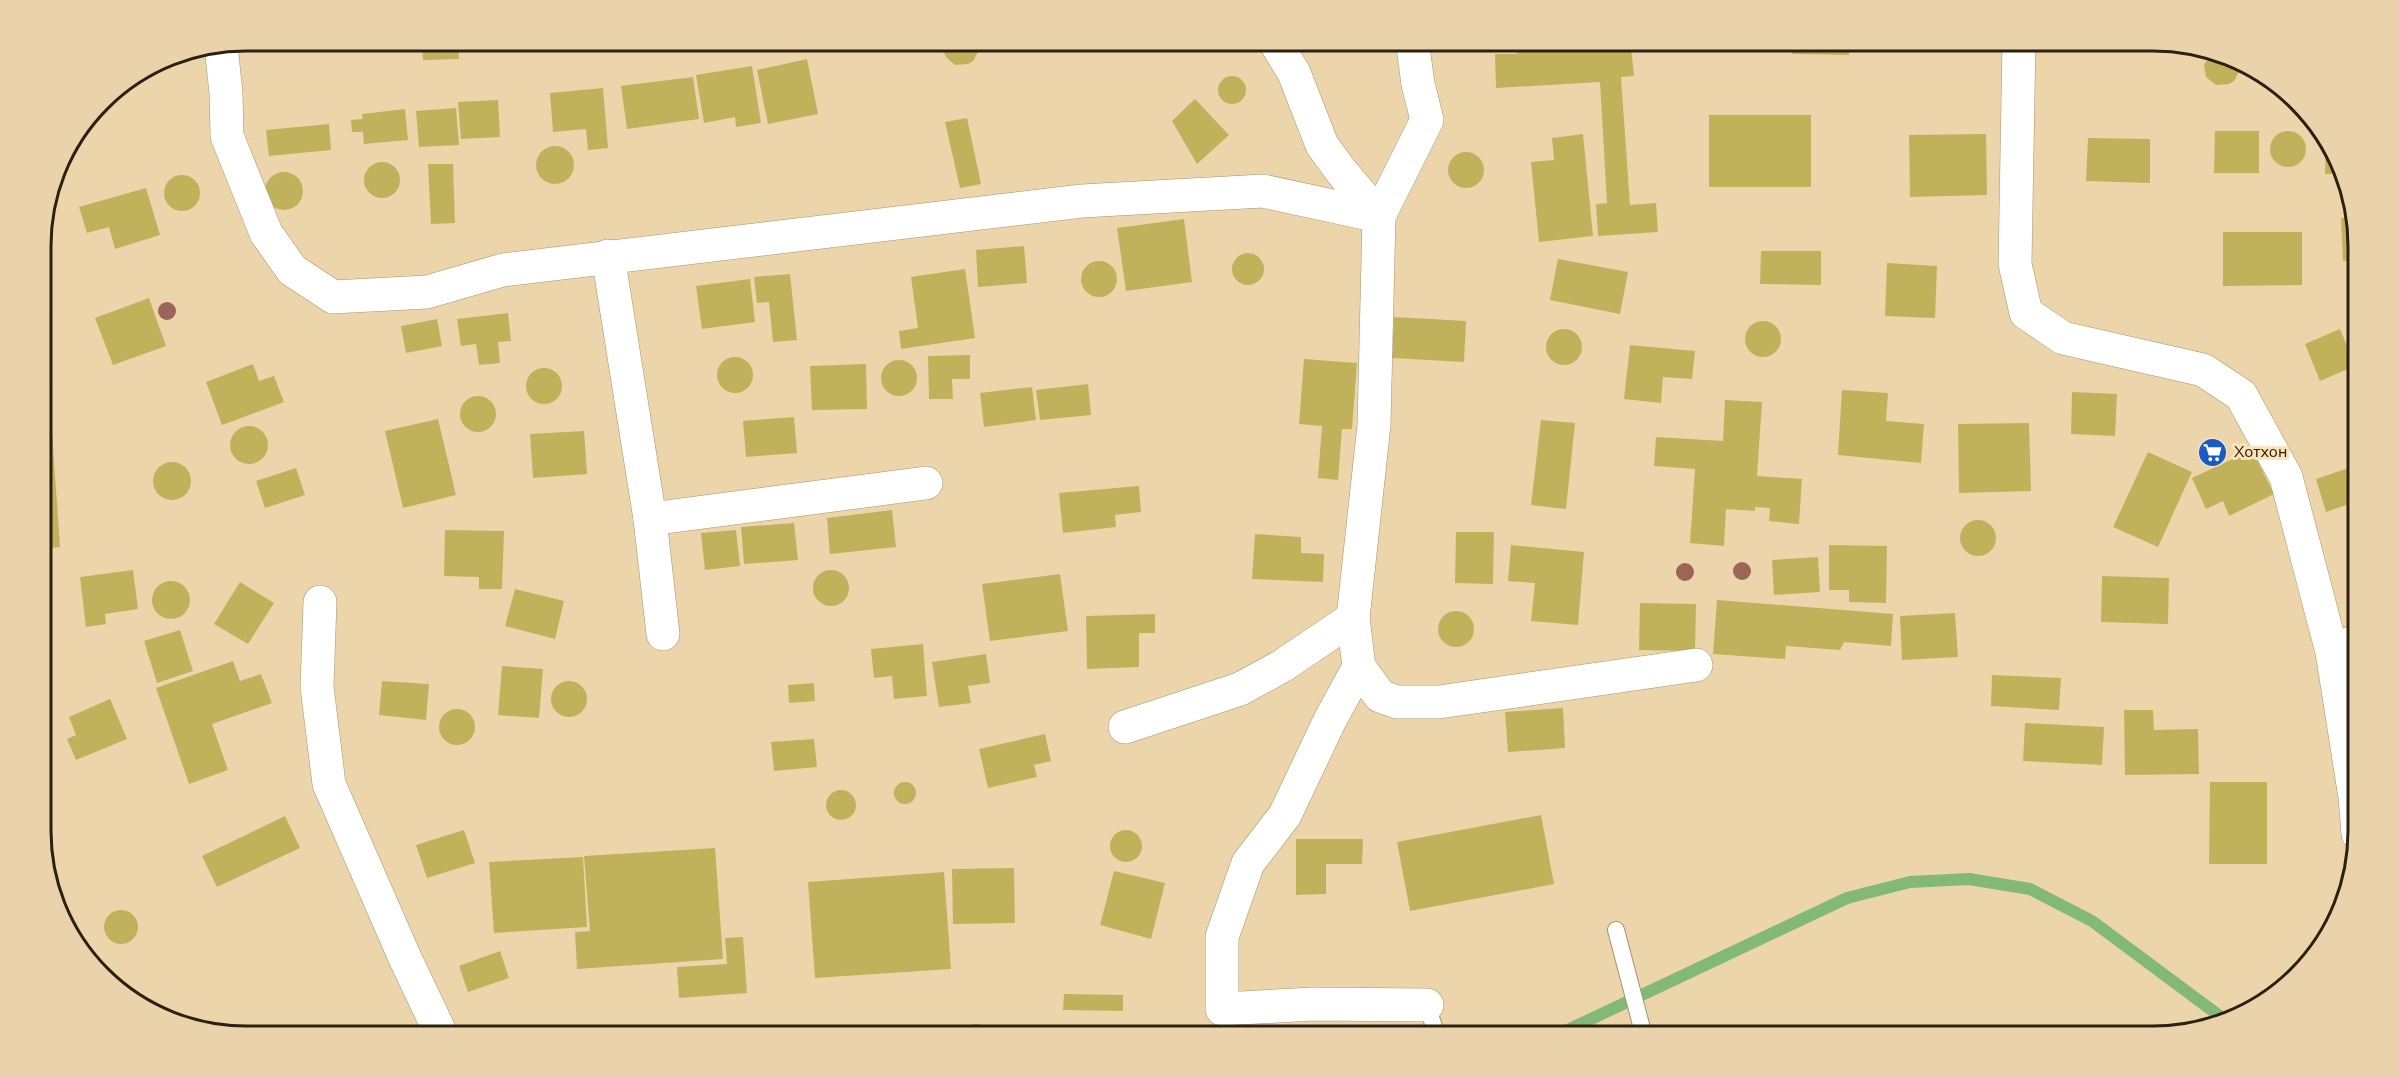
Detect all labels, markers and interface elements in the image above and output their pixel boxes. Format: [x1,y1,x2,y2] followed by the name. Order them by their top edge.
[2197,436,2229,468] supermarket icon: Хотхон
[2234,441,2287,463] place label: Хотхон

